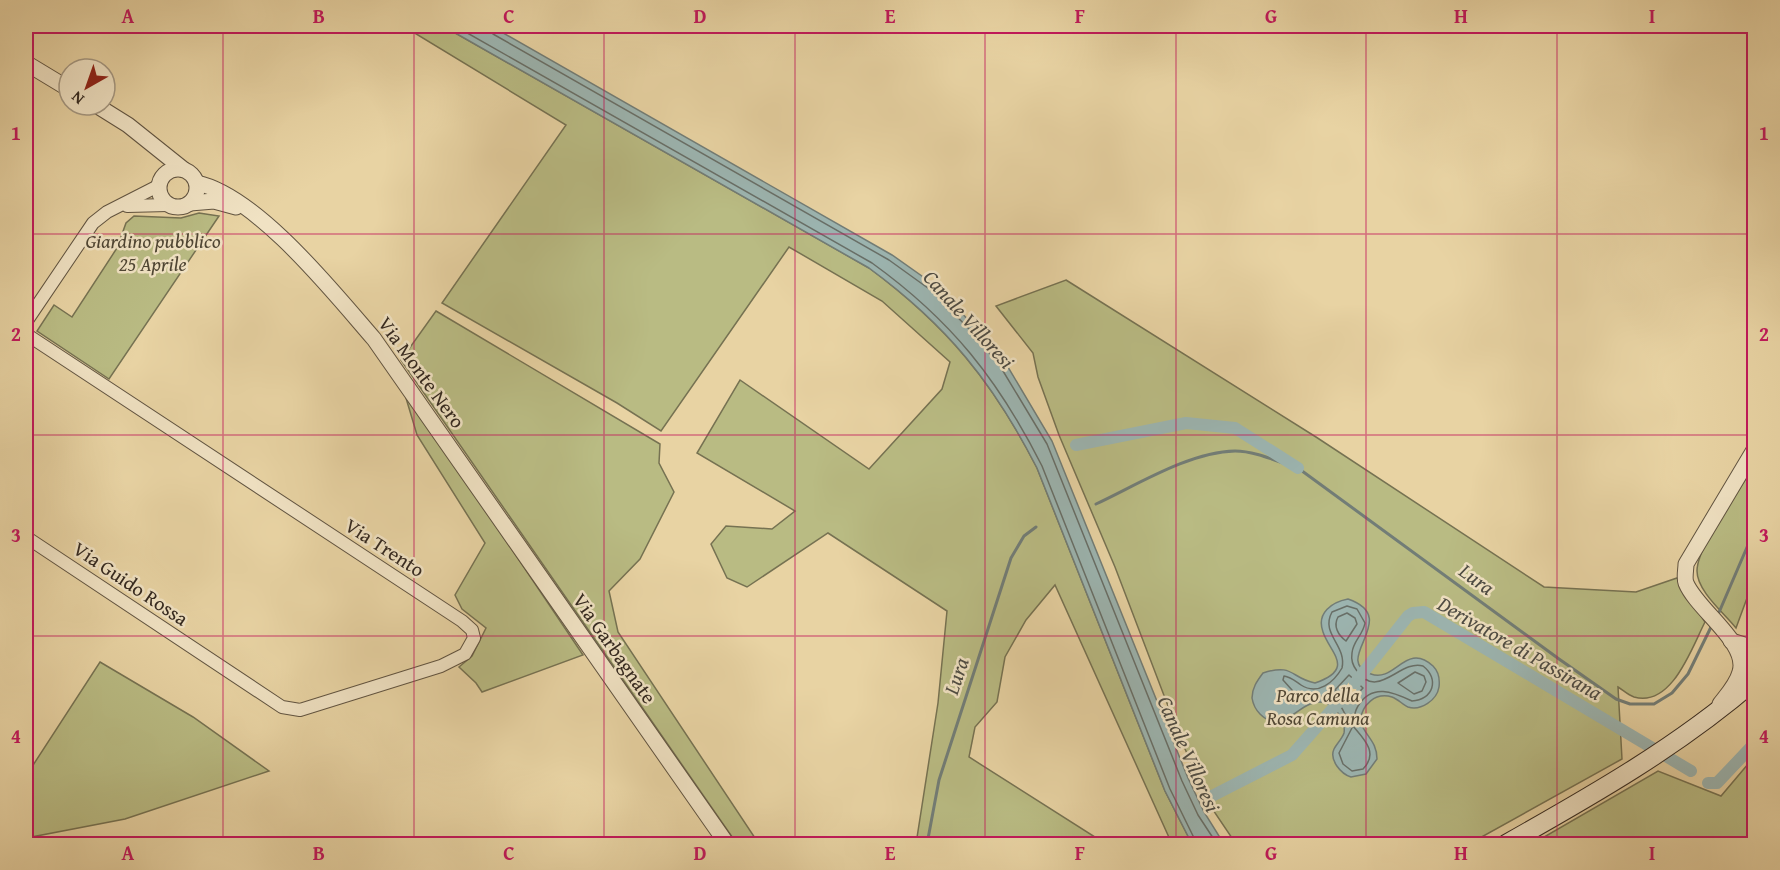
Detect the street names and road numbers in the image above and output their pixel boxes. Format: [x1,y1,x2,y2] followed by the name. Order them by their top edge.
[372,310,472,434] street label: Via Monte Nero
[340,510,430,584] street label: Via Trento
[68,534,195,633] street label: Via Guido Rossa
[566,587,664,709] street label: Via Garbagnate

